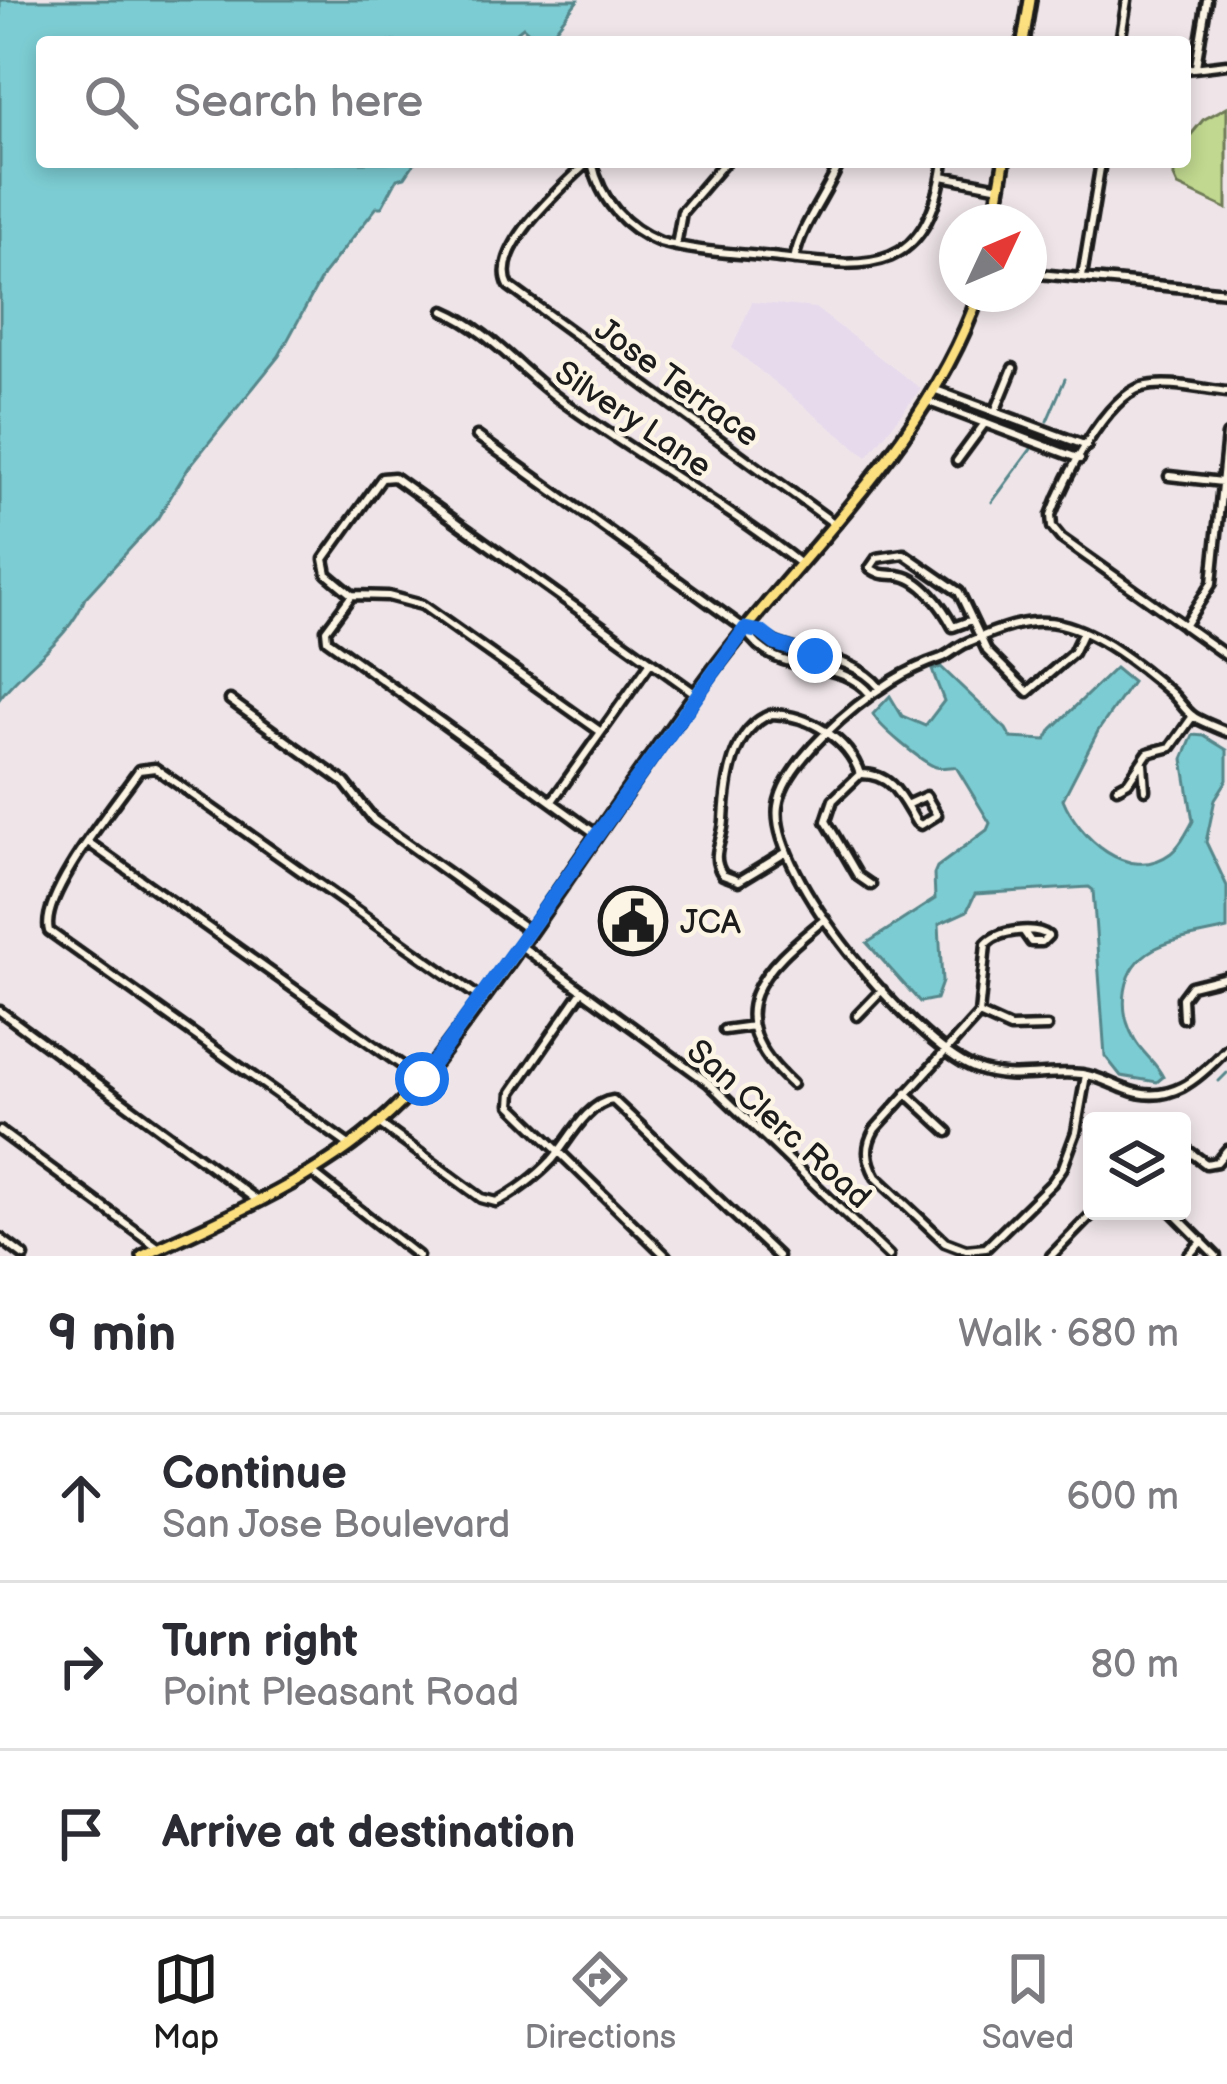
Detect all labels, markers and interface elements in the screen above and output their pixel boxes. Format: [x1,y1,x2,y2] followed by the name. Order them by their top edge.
[36,36,1191,168] search box
[78,69,144,135] icon: search
[174,75,423,130] text: Search here
[939,204,1047,312] north arrow
[587,309,767,456] street label: Jose Terrace
[547,353,719,487] street label: Silvery Lane
[788,629,842,683] route end
[598,886,668,956] public building icon: JCA
[680,903,742,943] place label: JCA
[678,1031,879,1218] street label: San Clerc Road
[395,1052,449,1106] route start
[1083,1112,1191,1220] map controls
[1083,1112,1191,1220] button: layers
[48,1304,176,1365] text: 9 min
[958,1311,1179,1358] text: Walk · 680 m
[162,1447,347,1502] text: Continue
[48,1465,114,1531] icon: ahead
[1067,1474,1179,1521] text: 600 m
[162,1502,510,1549] text: San Jose Boulevard
[162,1615,358,1670] text: Turn right
[48,1633,114,1699] icon: right
[1091,1642,1179,1689] text: 80 m
[162,1670,519,1717] text: Point Pleasant Road
[48,1801,114,1867] icon: arrive
[162,1806,575,1861] text: Arrive at destination
[153,1946,219,2058] tab: Map
[524,1946,676,2058] tab: Directions
[982,1946,1074,2058] tab: Saved

